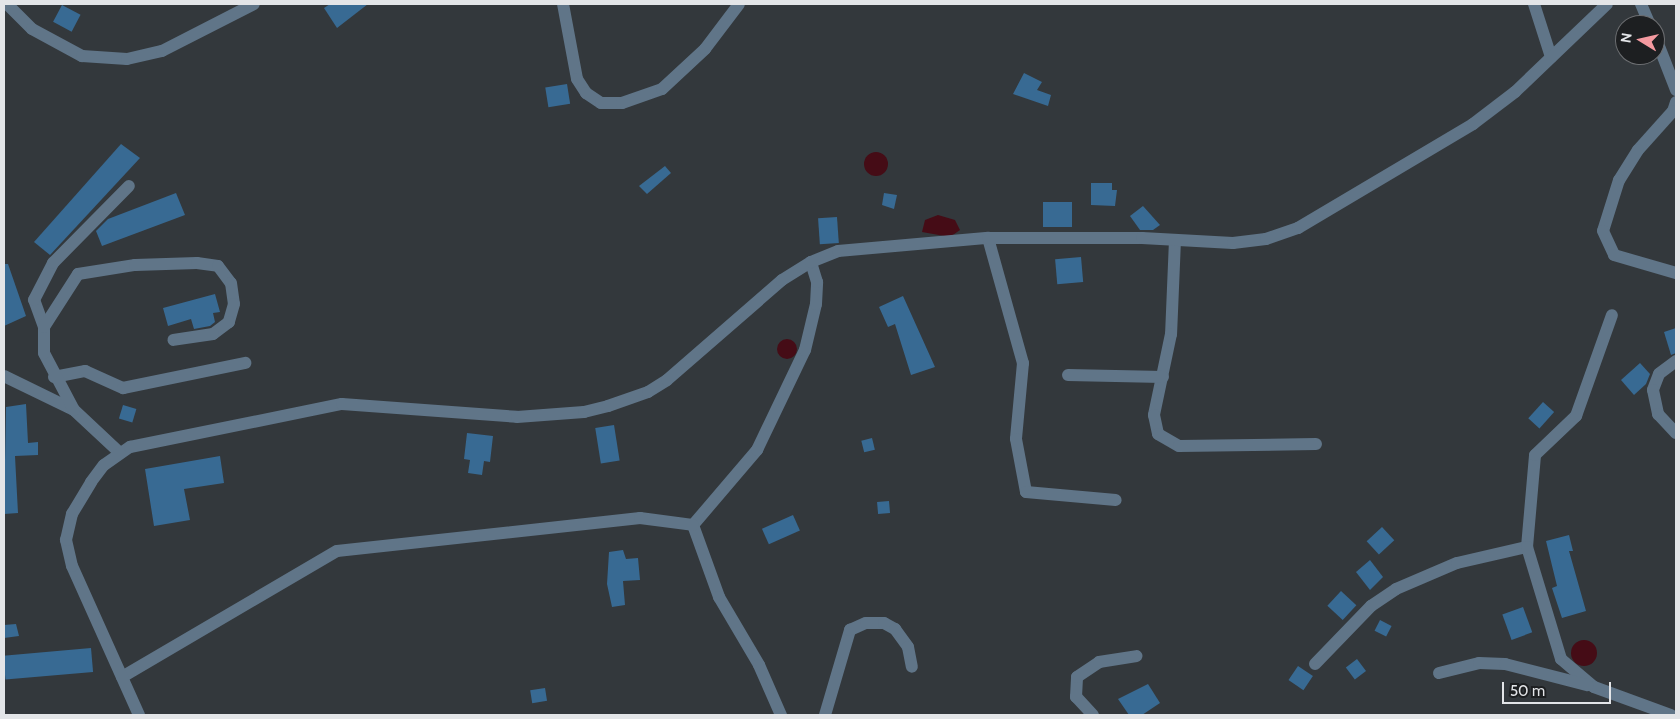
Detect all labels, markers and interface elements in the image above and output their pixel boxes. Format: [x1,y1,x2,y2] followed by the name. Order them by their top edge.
[1615,15,1665,65] north arrow
[1617,32,1636,44] text: N
[1505,672,1614,704] scale bar
[1510,682,1545,700] text: 50 m

